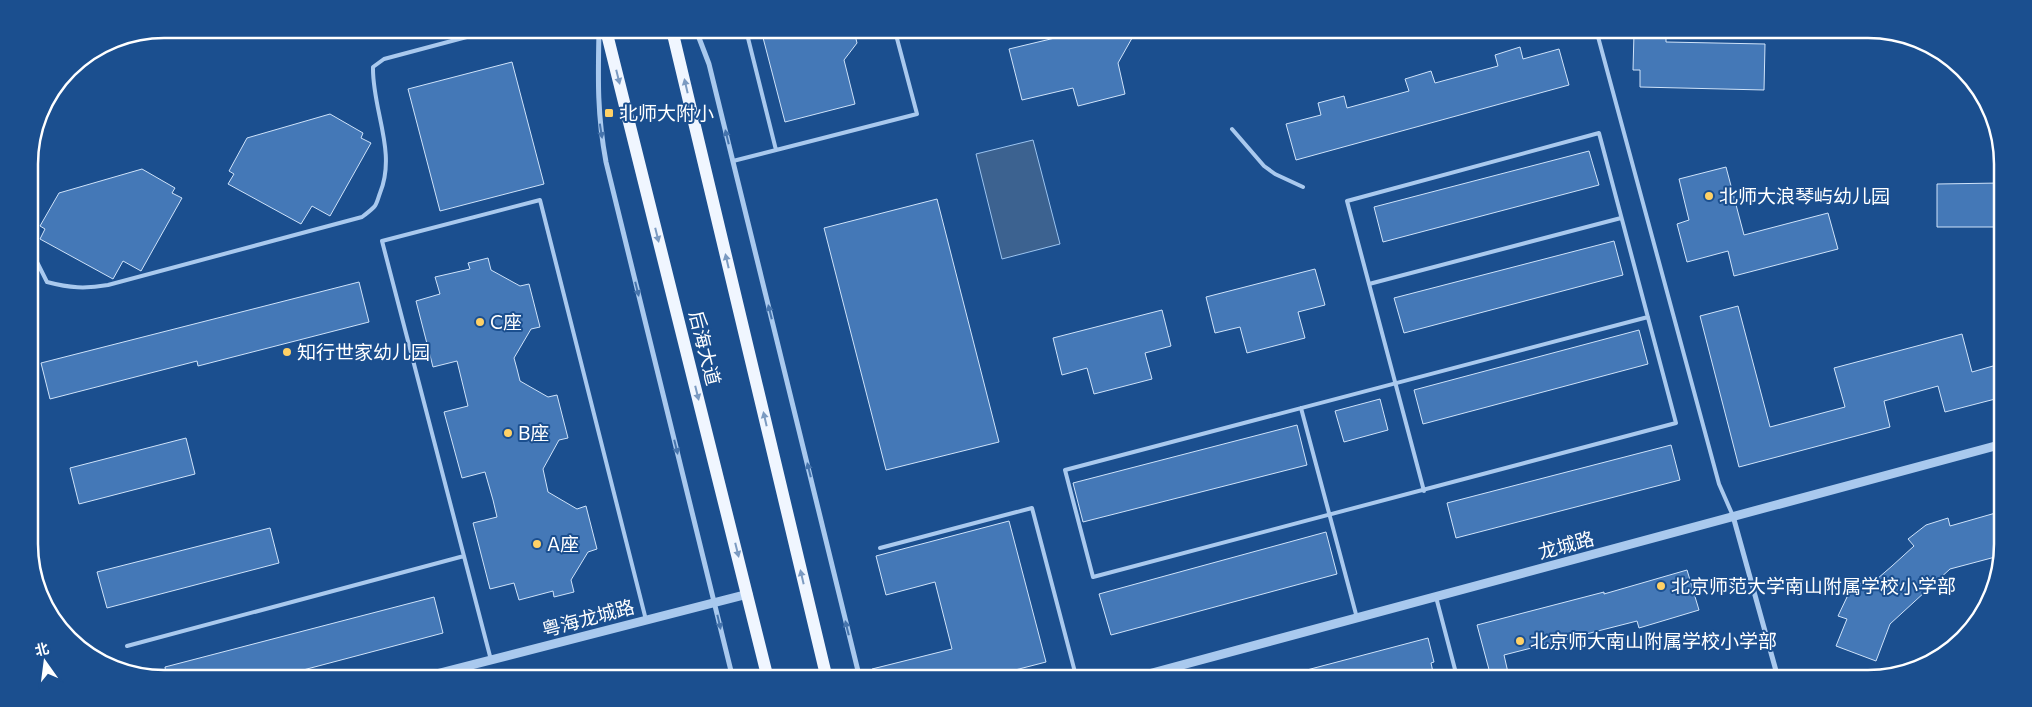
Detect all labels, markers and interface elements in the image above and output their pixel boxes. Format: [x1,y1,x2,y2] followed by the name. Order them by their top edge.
[614,70,622,85] one-way arrow
[682,78,690,93] one-way arrow
[619,101,714,124] place label: 北师大附小
[603,107,615,119] marker: 北师大附小
[597,123,605,139] one-way arrow
[723,130,731,145] one-way arrow
[1719,184,1890,207] place label: 北师大浪琴屿幼儿园
[1703,190,1715,202] marker: 北师大浪琴屿幼儿园
[653,227,661,242] one-way arrow
[723,253,731,268] one-way arrow
[633,282,641,297] one-way arrow
[766,305,774,320] one-way arrow
[685,308,726,388] street label: 后海大道
[490,310,522,333] place label: C座
[474,316,486,328] marker: C座
[297,340,430,363] place label: 知行世家幼儿园
[281,346,293,358] marker: 知行世家幼儿园
[693,385,701,400] one-way arrow
[761,411,769,426] one-way arrow
[518,421,549,444] place label: B座
[502,427,514,439] marker: B座
[672,439,680,455] one-way arrow
[804,463,812,478] one-way arrow
[1535,526,1596,563] street label: 龙城路
[547,532,579,555] place label: A座
[531,538,543,550] marker: A座
[733,543,741,558] one-way arrow
[798,569,806,584] one-way arrow
[1671,574,1956,597] place label: 北京师范大学南山附属学校小学部
[1655,580,1667,592] marker: 北京师范大学南山附属学校小学部
[539,594,637,641] street label: 粤海龙城路
[715,614,723,629] one-way arrow
[843,621,851,636] one-way arrow
[1530,629,1777,652] place label: 北京师大南山附属学校小学部
[1514,635,1526,647] marker: 北京师大南山附属学校小学部
[20,637,70,687] north arrow
[33,639,51,659] text: 北

